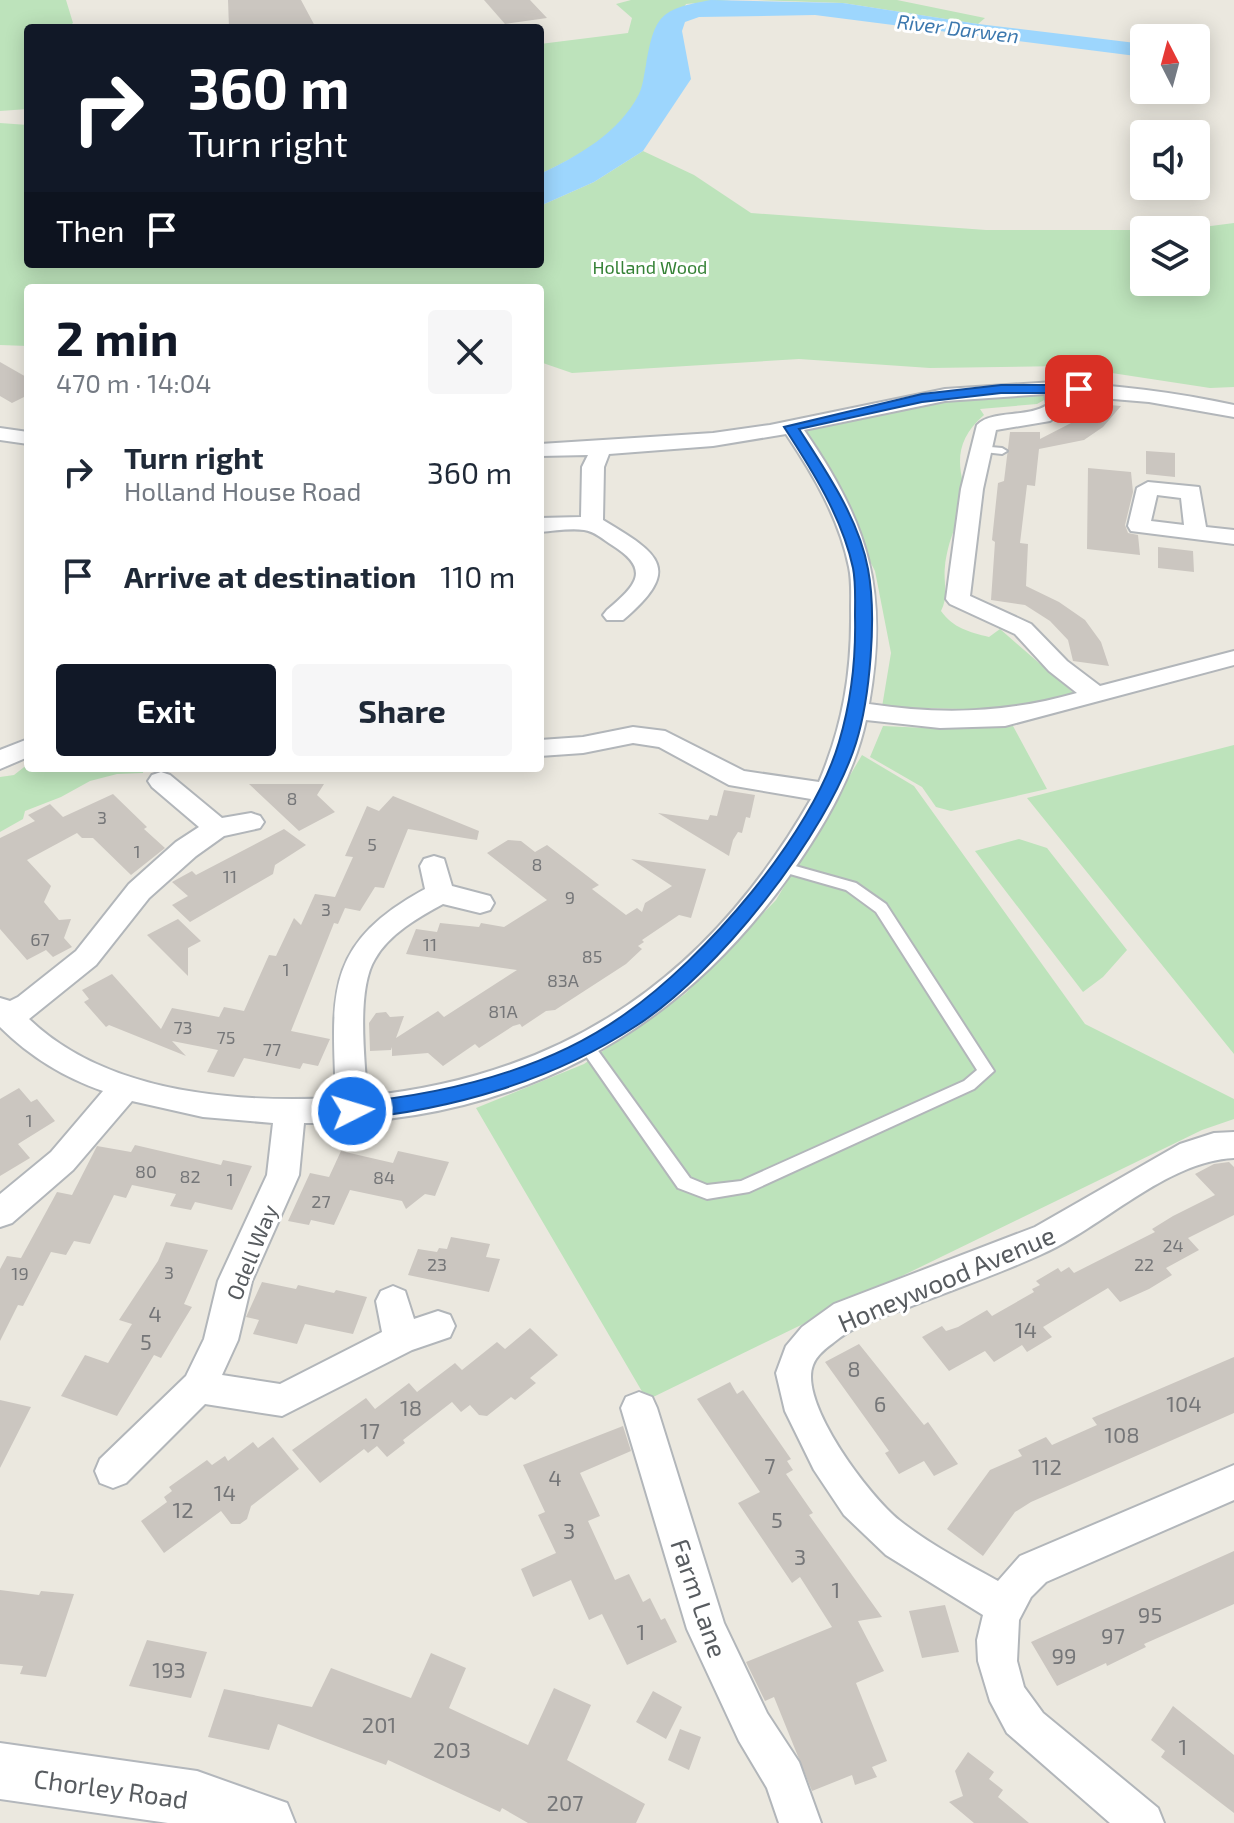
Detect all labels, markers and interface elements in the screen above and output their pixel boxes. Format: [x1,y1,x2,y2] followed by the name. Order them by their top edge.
[896,9,1020,47] water label: River Darwen
[1130,24,1210,104] north arrow
[1130,24,1210,296] map controls
[188,53,350,120] text: 360 m
[56,56,160,160] icon: right
[1130,120,1210,200] button: sound
[188,121,348,164] text: Turn right
[140,208,184,252] icon: arrive
[56,212,124,248] text: Then
[1130,216,1210,296] button: layers
[593,256,707,278] park label: Holland Wood
[56,308,179,366] text: 2 min
[428,310,512,394] button: close
[1045,355,1113,423] pin
[56,367,211,398] text: 470 m · 14:04
[1057,367,1101,411] icon: arrive
[124,439,264,475] text: Turn right
[56,450,100,494] icon: right
[427,454,512,490] text: 360 m
[124,475,361,506] text: Holland House Road
[56,554,100,598] icon: arrive
[124,558,416,594] text: Arrive at destination
[440,558,515,594] text: 110 m
[56,664,276,756] button: Exit
[292,664,512,756] button: Share
[287,787,297,809] house number: 8
[97,806,107,828] house number: 3
[367,833,377,855] house number: 5
[133,840,141,862] house number: 1
[532,853,542,875] house number: 8
[223,865,237,887] house number: 11
[565,886,575,908] house number: 9
[321,898,331,920] house number: 3
[30,928,50,950] house number: 67
[423,933,437,955] house number: 11
[582,945,602,967] house number: 85
[282,958,290,980] house number: 1
[547,969,580,991] house number: 83A
[488,1000,518,1022] house number: 81A
[173,1016,193,1038] house number: 73
[217,1026,235,1048] house number: 75
[263,1038,281,1060] house number: 77
[310,1069,394,1153] position arrow
[25,1109,33,1131] house number: 1
[135,1160,157,1182] house number: 80
[179,1165,201,1187] house number: 82
[373,1166,395,1188] house number: 84
[226,1168,234,1190] house number: 1
[311,1190,331,1212] house number: 27
[220,1200,282,1303] street label: Odell Way
[833,1218,1059,1338] street label: Honeywood Avenue
[1162,1234,1184,1256] house number: 24
[427,1253,447,1275] house number: 23
[1134,1253,1154,1275] house number: 22
[164,1261,174,1283] house number: 3
[11,1262,29,1284] house number: 19
[148,1300,162,1326] house number: 4
[1015,1316,1037,1342] house number: 14
[140,1328,152,1354] house number: 5
[847,1355,861,1381] house number: 8
[874,1390,886,1416] house number: 6
[1166,1390,1202,1416] house number: 104
[400,1394,422,1420] house number: 18
[360,1417,380,1443] house number: 17
[1104,1421,1140,1447] house number: 108
[764,1452,776,1478] house number: 7
[1032,1453,1062,1479] house number: 112
[548,1464,562,1490] house number: 4
[214,1479,236,1505] house number: 14
[172,1496,194,1522] house number: 12
[771,1506,783,1532] house number: 5
[563,1517,575,1543] house number: 3
[665,1535,735,1661] street label: Farm Lane
[794,1543,806,1569] house number: 3
[832,1576,840,1602] house number: 1
[1138,1601,1162,1627] house number: 95
[637,1618,645,1644] house number: 1
[1101,1622,1125,1648] house number: 97
[1051,1642,1077,1668] house number: 99
[152,1656,186,1682] house number: 193
[362,1711,396,1737] house number: 201
[1179,1733,1187,1759] house number: 1
[433,1736,471,1762] house number: 203
[32,1762,190,1814] street label: Chorley Road
[547,1789,583,1815] house number: 207

